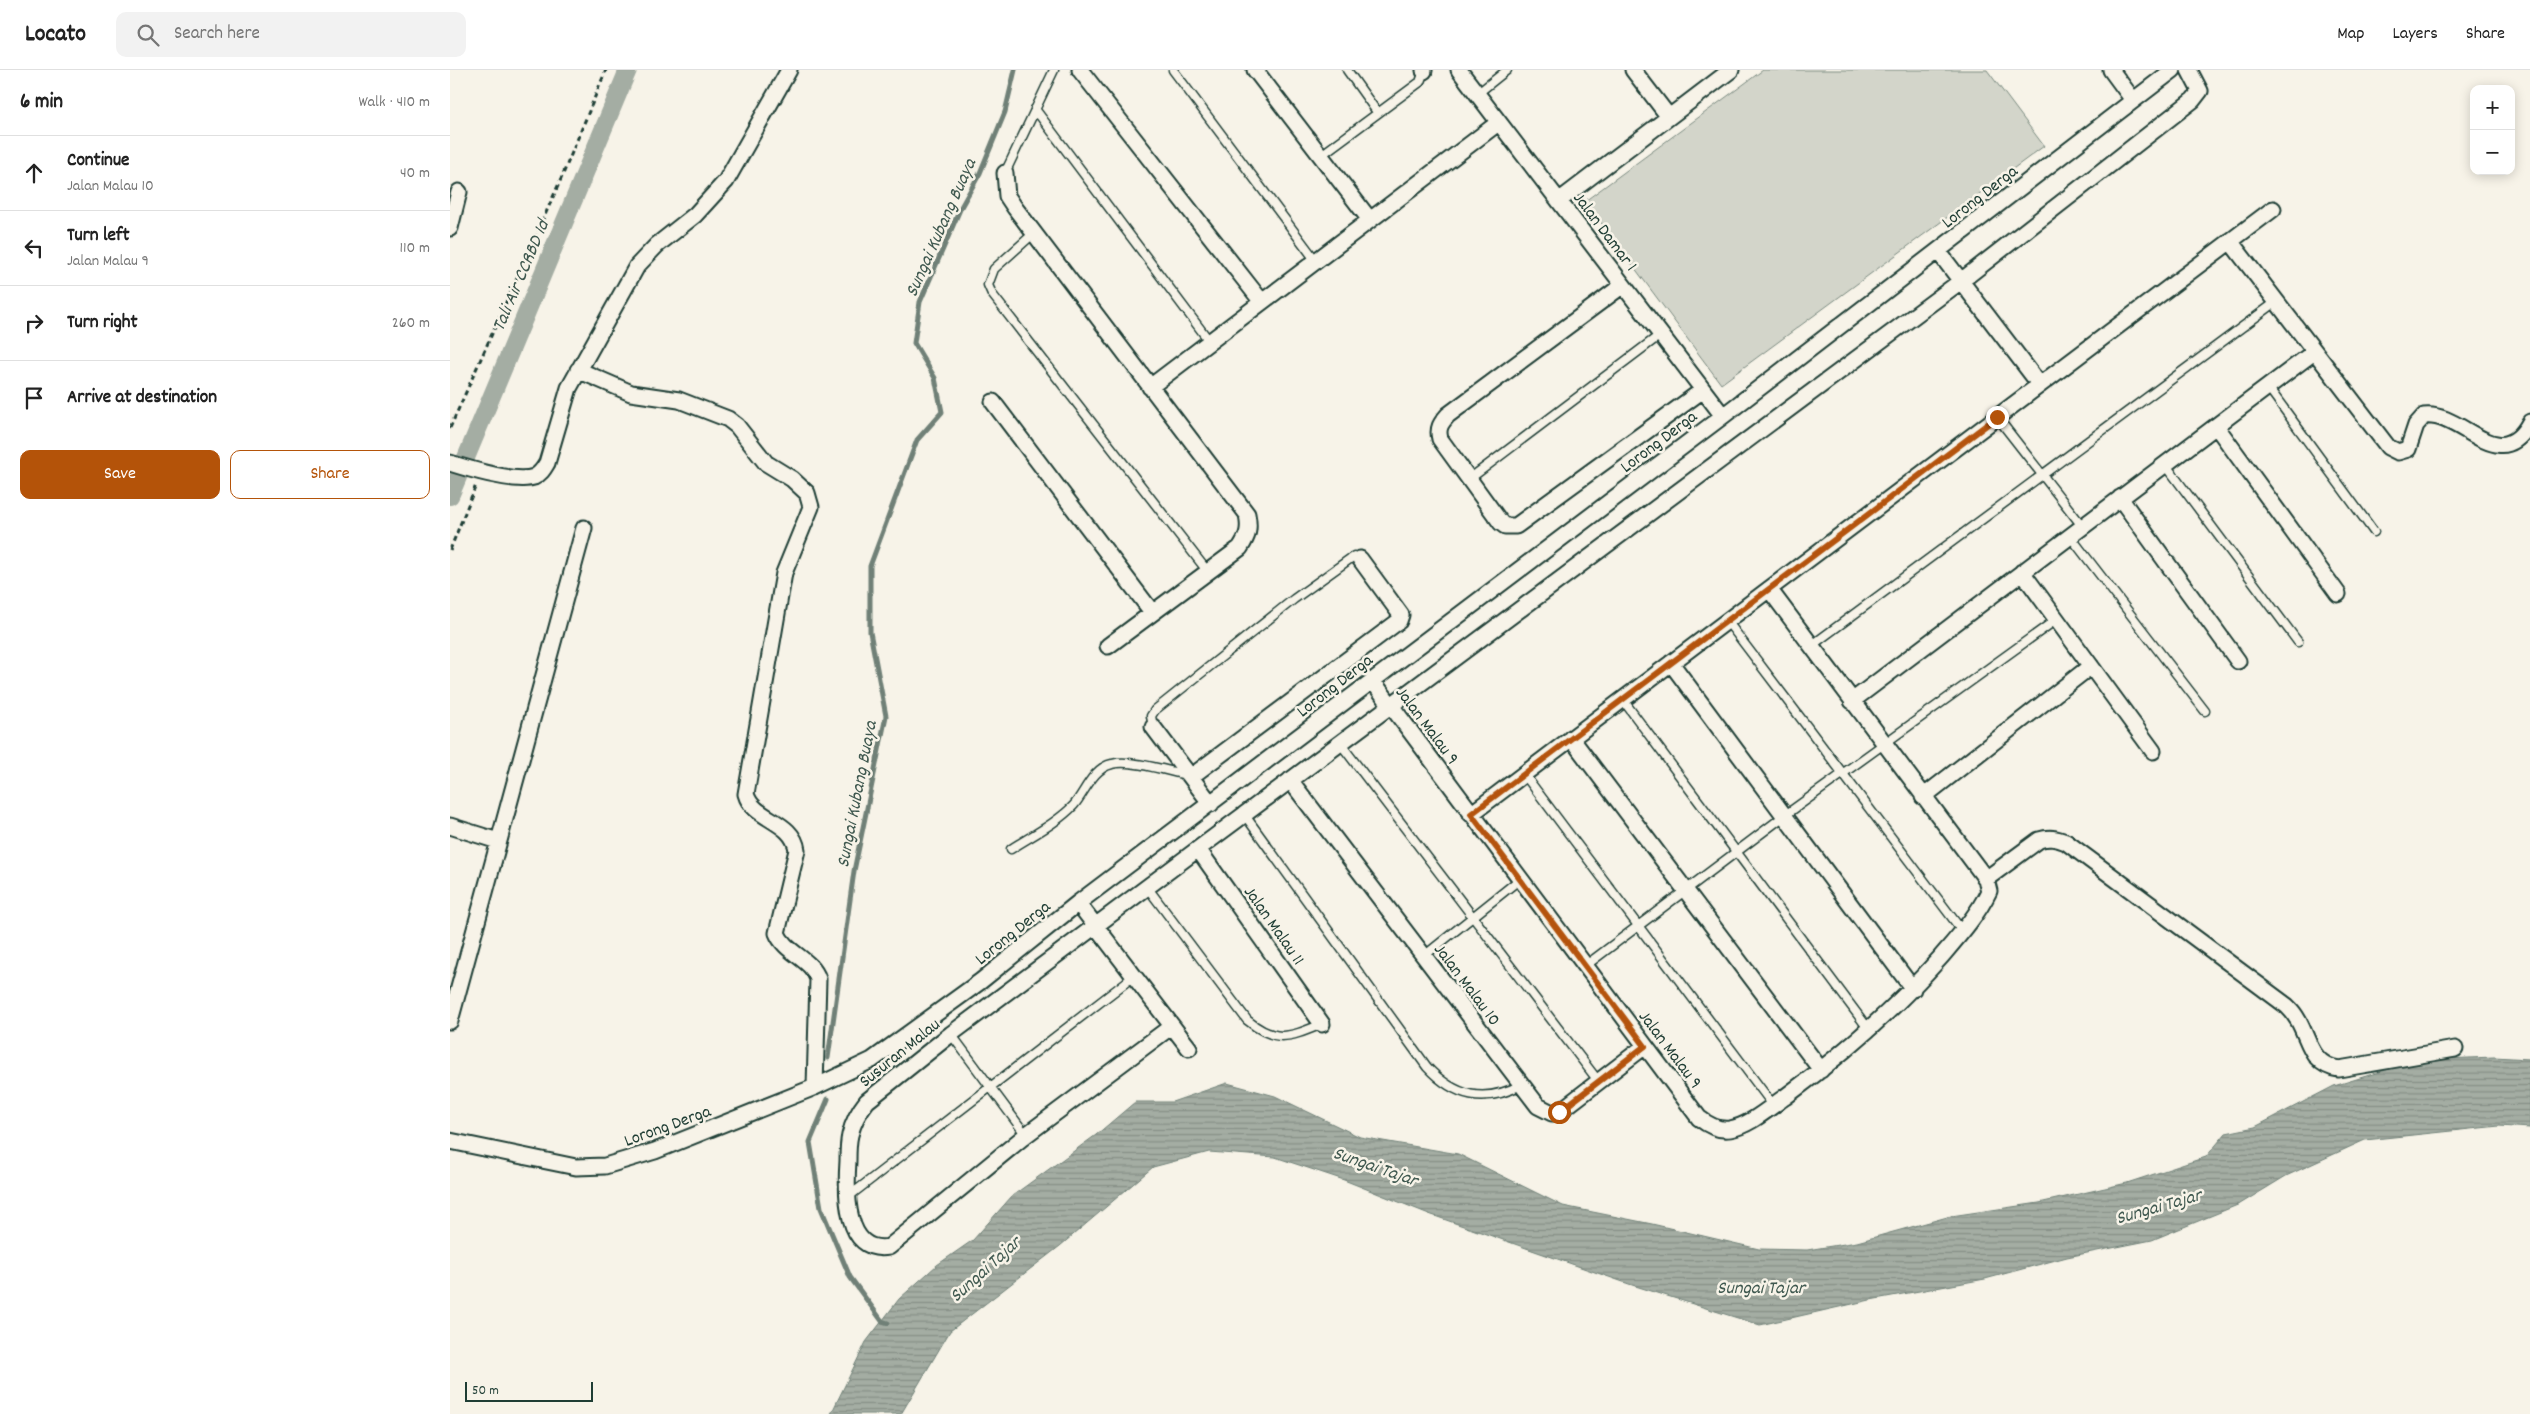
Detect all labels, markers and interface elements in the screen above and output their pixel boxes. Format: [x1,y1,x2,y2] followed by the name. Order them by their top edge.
[116,12,466,57] search box
[25,18,86,52] text: Locato
[134,21,162,49] icon: search
[174,21,260,48] text: Search here
[2337,22,2364,47] text: Map
[2392,22,2438,47] text: Layers
[2466,22,2505,47] text: Share
[2470,85,2515,175] map controls
[2470,85,2515,130] button: +
[20,88,63,118] text: 6 min
[358,91,430,114] text: Walk · 410 m
[2470,130,2515,175] button: −
[67,148,129,175] text: Continue
[900,154,985,302] water label: Sungai Kubang Buaya
[20,159,48,187] icon: ahead
[1937,160,2024,236] street label: Lorong Derga
[400,162,430,185] text: 40 m
[67,175,154,198] text: Jalan Malau 10
[1566,188,1642,277] street label: Jalan Damar 1
[487,215,559,336] water label: Tali Air CCRBD 1d
[67,223,130,250] text: Turn left
[20,234,48,262] icon: left
[400,237,430,260] text: 110 m
[67,250,149,273] text: Jalan Malau 9
[20,309,48,337] icon: right
[67,310,138,337] text: Turn right
[392,312,430,335] text: 260 m
[20,384,48,412] icon: arrive
[67,385,217,412] text: Arrive at destination
[1616,405,1704,480] street label: Lorong Derga
[1986,406,2009,429] route end
[20,450,220,499] button: Save
[230,450,430,499] button: Share
[1292,649,1379,725] street label: Lorong Derga
[1388,682,1464,771] street label: Jalan Malau 9
[831,718,886,870] water label: Sungai Kubang Buaya
[1236,882,1309,971] street label: Jalan Malau 11
[971,895,1057,972] street label: Lorong Derga
[1427,939,1505,1032] street label: Jalan Malau 10
[1631,1006,1707,1095] street label: Jalan Malau 9
[855,1013,947,1095] street label: Susuran Malau
[621,1100,715,1155] street label: Lorong Derga
[1548,1101,1571,1124] route start
[1329,1141,1423,1196] water label: Sungai Tajar
[2113,1183,2207,1233] water label: Sungai Tajar
[945,1230,1029,1310] water label: Sungai Tajar
[1717,1276,1807,1303] water label: Sungai Tajar
[465,1379,592,1402] scale bar
[472,1381,499,1401] text: 50 m

